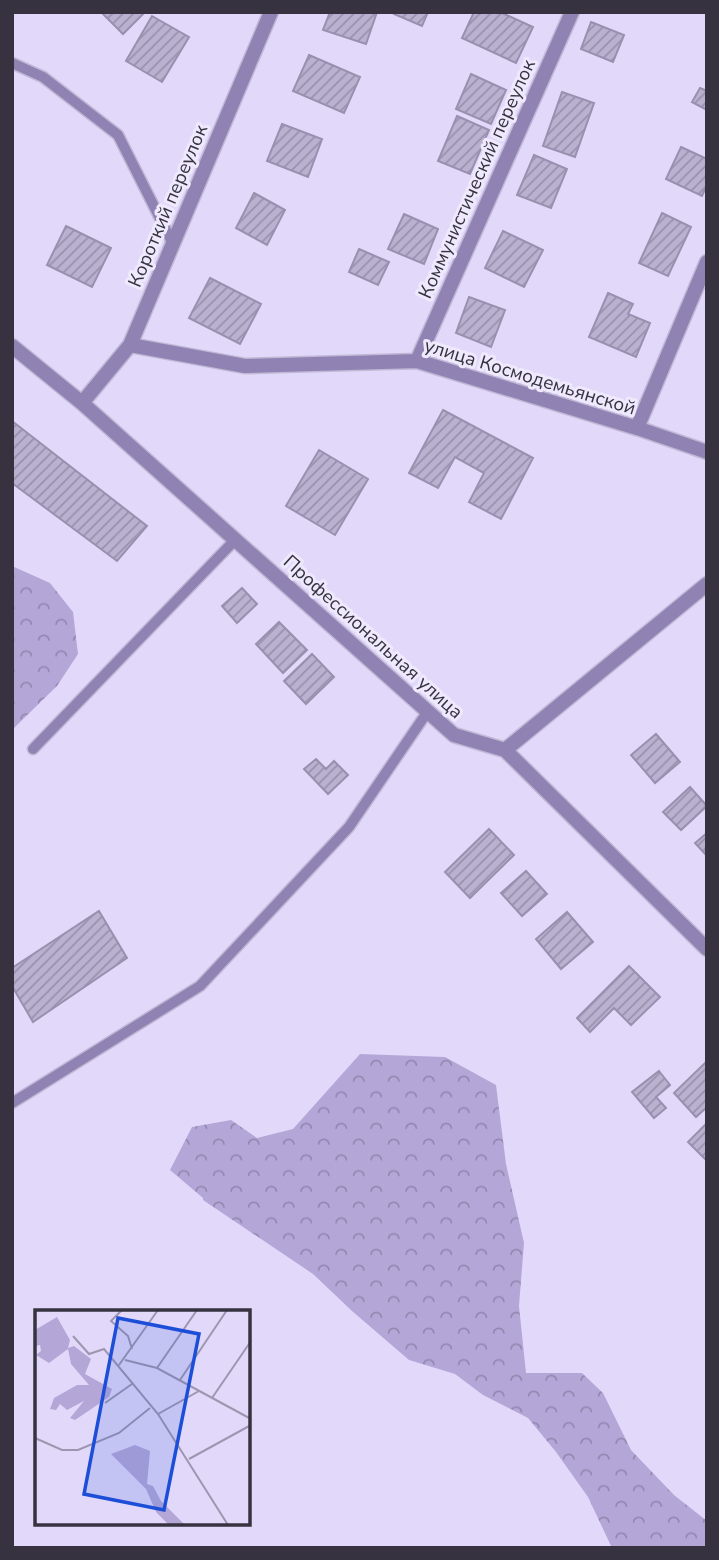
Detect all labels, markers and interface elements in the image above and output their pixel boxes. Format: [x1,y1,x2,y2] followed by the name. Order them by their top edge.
[412,55,542,303] street label: Коммунистический переулок
[122,121,214,291] street label: Короткий переулок
[421,332,639,422] street label: улица Космодемьянской
[277,549,469,725] street label: Профессиональная улица
[35,1310,250,1525] inset map

